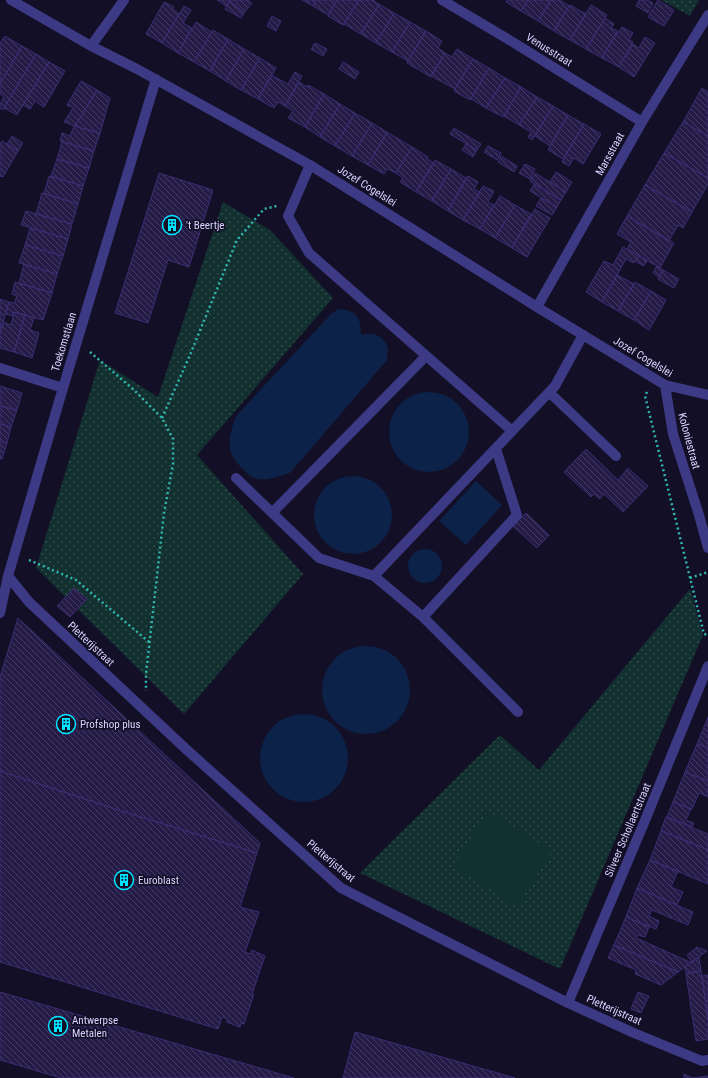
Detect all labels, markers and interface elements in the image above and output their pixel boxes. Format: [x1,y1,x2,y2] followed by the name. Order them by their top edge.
[524,31,574,69] street label: Venusstraat
[593,130,627,178] street label: Marsstraat
[335,163,399,209] street label: Jozef Cogelslei
[161,214,183,236] building icon: 't Beertje
[186,219,225,232] place label: 't Beertje
[49,311,79,373] street label: Toekomstlaan
[611,334,675,380] street label: Jozef Cogelslei
[675,411,703,471] street label: Koloniestraat
[65,619,117,669] street label: Pletterijstraat
[55,713,77,735] building icon: Profshop plus
[80,718,140,731] place label: Profshop plus
[602,781,654,879] street label: Silveer Schollaertstraat
[304,837,358,885] street label: Pletterijstraat
[113,869,135,891] building icon: Euroblast
[138,874,179,887] place label: Euroblast
[584,992,644,1028] street label: Pletterijstraat
[72,1014,118,1040] place label: Antwerpse Metalen
[47,1015,69,1037] building icon: Antwerpse Metalen

